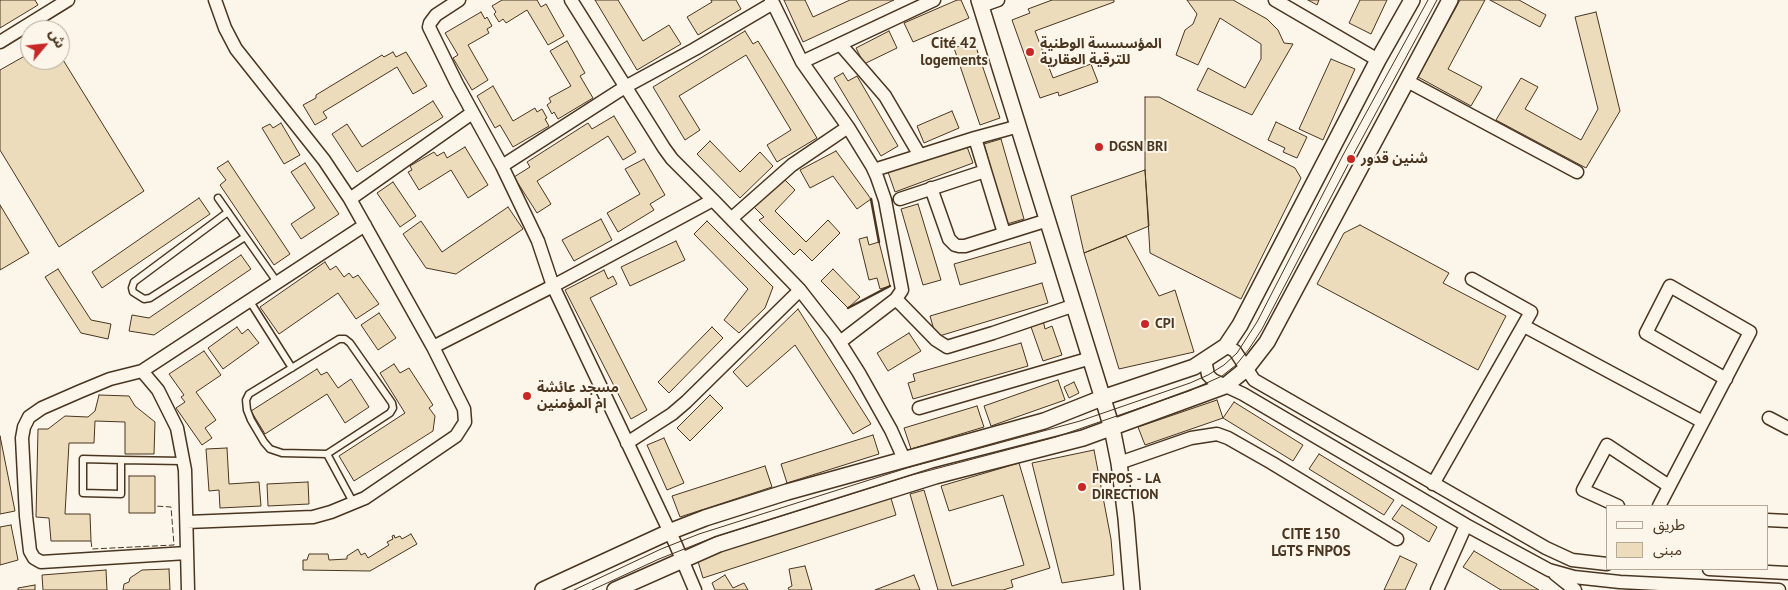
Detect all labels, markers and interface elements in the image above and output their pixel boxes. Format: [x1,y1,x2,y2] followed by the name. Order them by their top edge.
[20,20,70,70] north arrow
[45,26,70,51] text: ش
[920,35,988,70] district label: Cité 42 logements
[1040,36,1162,68] place label: المؤسسسة الوطنية للترقية العقارية
[1024,46,1036,58] marker: المؤسسسة الوطنية للترقية العقارية
[1109,139,1167,155] place label: DGSN BRI
[1093,141,1105,153] marker: DGSN BRI
[1361,151,1428,167] place label: شنين قدور
[1345,153,1357,165] marker: شنين قدور
[1155,316,1175,332] place label: CPI
[1139,318,1151,330] marker: CPI
[537,380,619,412] place label: مسجد عائشة ام المؤمنين
[521,390,533,402] marker: مسجد عائشة ام المؤمنين
[1092,471,1161,504] place label: FNPOS - LA DIRECTION
[1076,481,1088,493] marker: FNPOS - LA DIRECTION
[1606,505,1768,570] legend
[1653,515,1685,534] text: طريق
[1271,526,1351,561] district label: CITE 150 LGTS FNPOS
[1653,540,1682,559] text: مبنى

